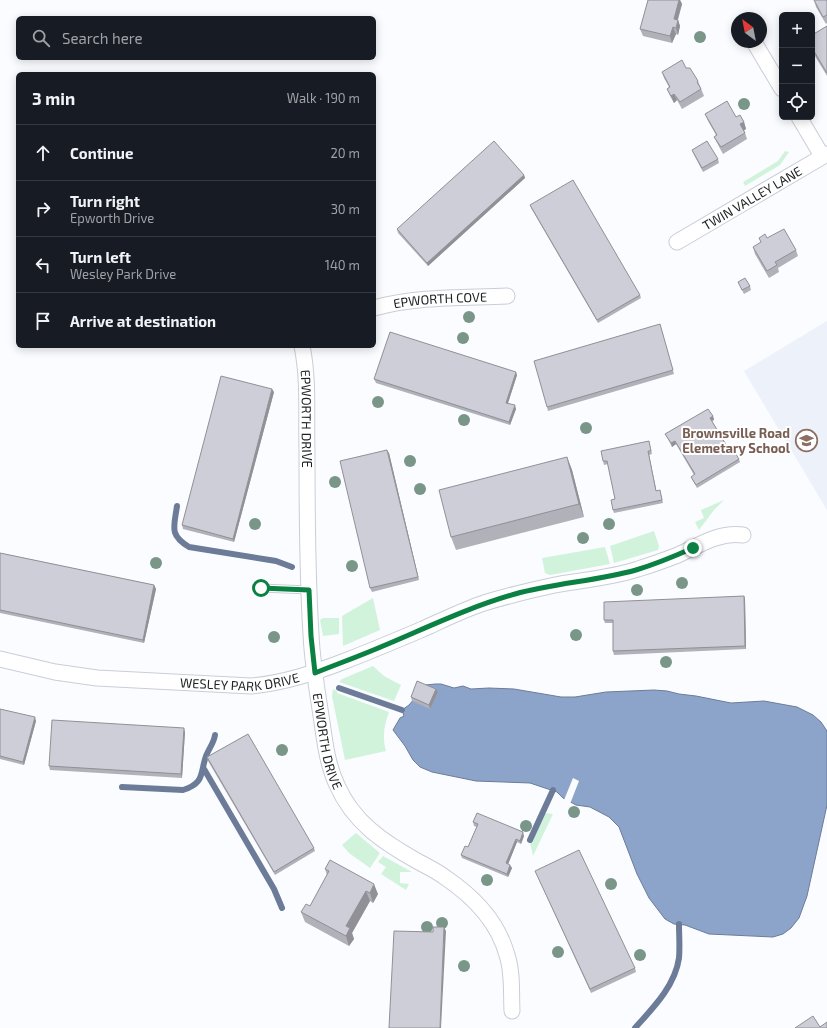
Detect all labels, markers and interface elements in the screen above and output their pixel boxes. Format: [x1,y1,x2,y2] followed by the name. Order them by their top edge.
[731,12,767,48] north arrow
[779,12,815,120] map controls
[779,12,815,48] button: +
[16,16,376,60] search box
[30,27,52,49] icon: search
[62,29,143,47] text: Search here
[779,48,815,84] button: −
[779,84,815,120] button: locate
[32,88,75,108] text: 3 min
[287,90,360,106] text: Walk · 190 m
[32,142,54,164] icon: ahead
[70,144,133,162] text: Continue
[331,145,360,161] text: 20 m
[699,163,805,233] street label: TWIN VALLEY LANE
[70,192,140,210] text: Turn right
[32,198,54,220] icon: right
[331,201,360,217] text: 30 m
[70,210,154,226] text: Epworth Drive
[70,248,131,266] text: Turn left
[32,254,54,276] icon: left
[325,257,360,273] text: 140 m
[70,266,176,282] text: Wesley Park Drive
[392,289,487,311] street label: EPWORTH COVE
[32,310,54,332] icon: arrive
[70,312,216,330] text: Arrive at destination
[297,369,315,468] street label: EPWORTH DRIVE
[682,425,791,456] place label: Brownsville Road Elemetary School
[793,427,819,453] school or university icon: Brownsville Road Elemetary School
[684,539,702,557] route end
[252,579,270,597] route start
[180,669,301,694] street label: WESLEY PARK DRIVE
[310,692,346,792] street label: EPWORTH DRIVE

